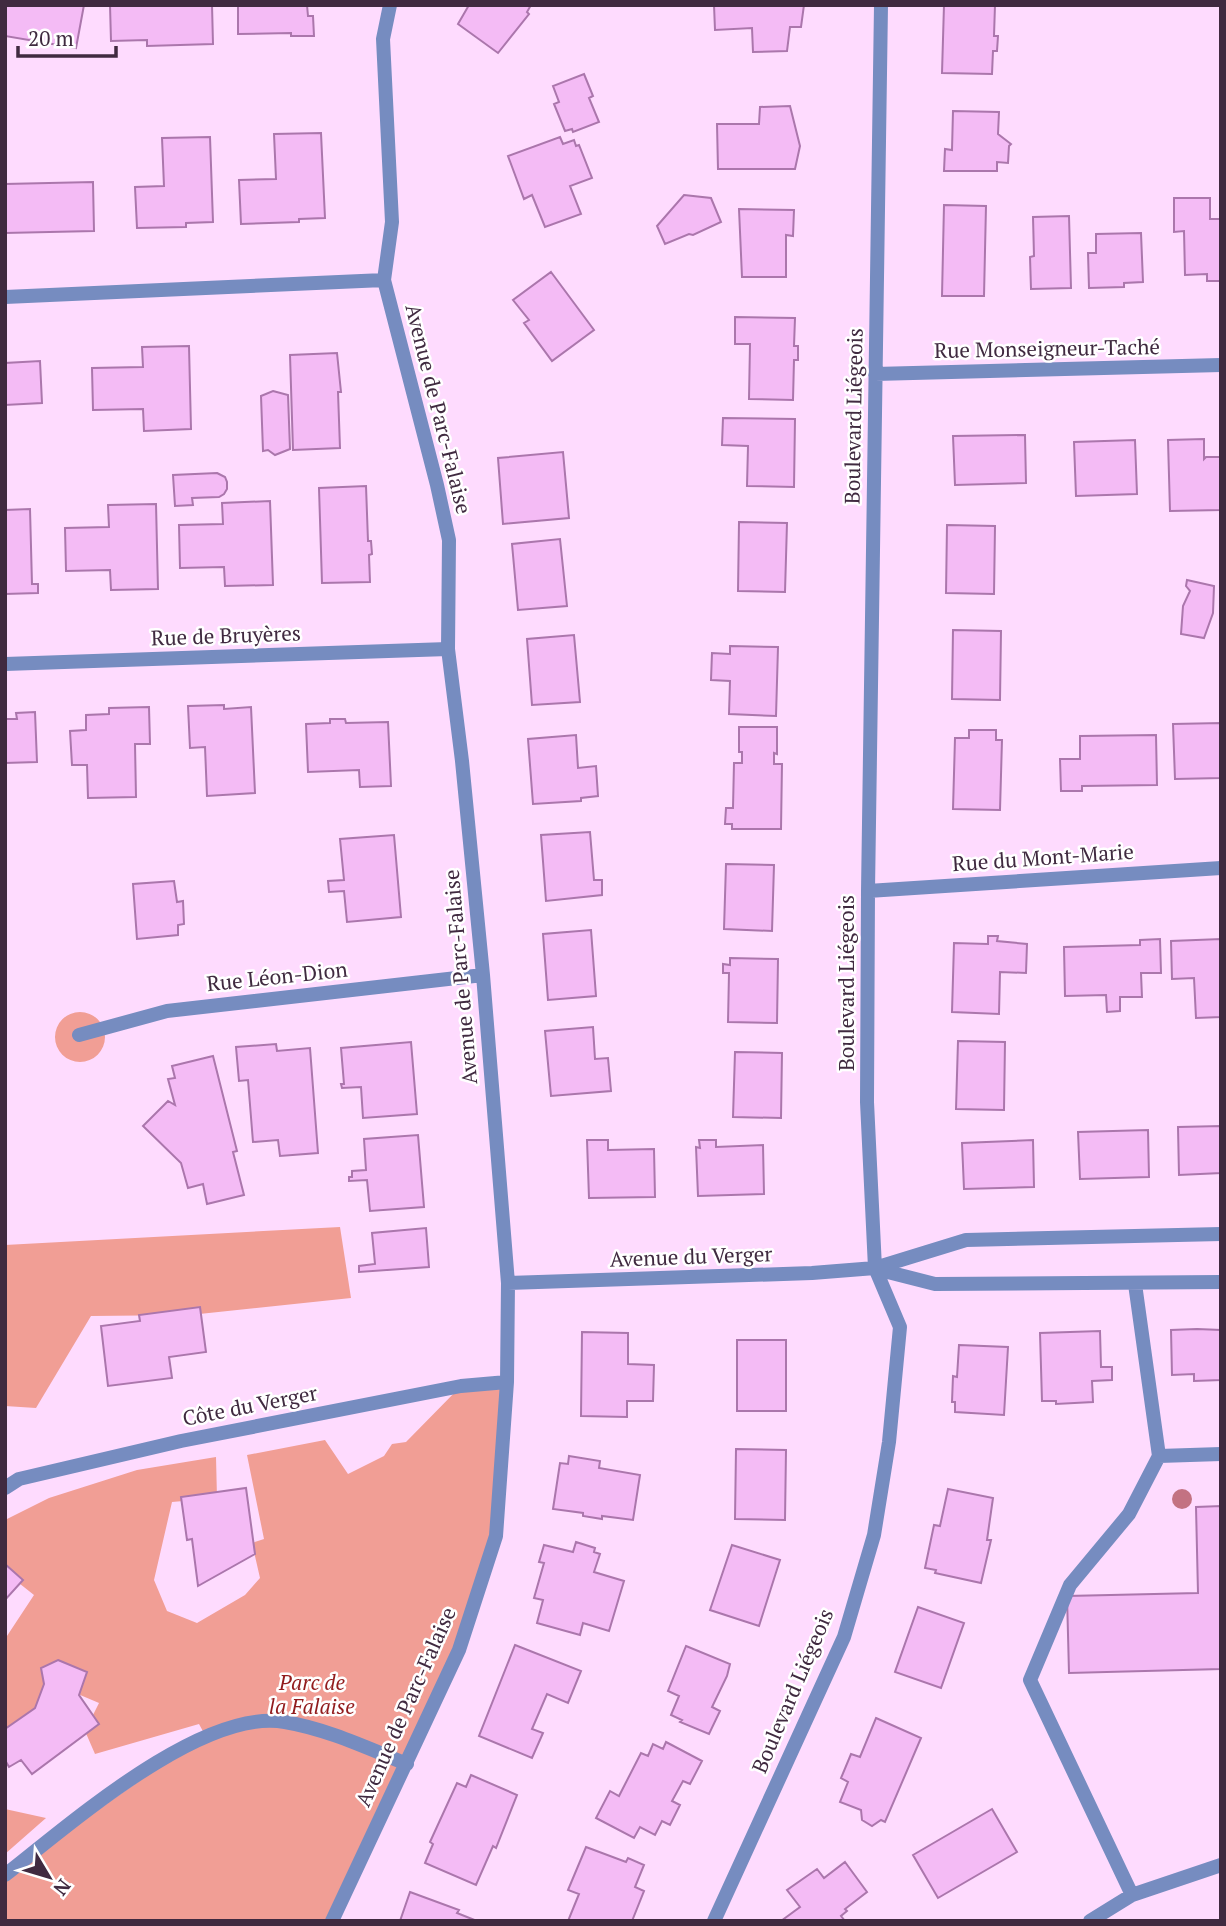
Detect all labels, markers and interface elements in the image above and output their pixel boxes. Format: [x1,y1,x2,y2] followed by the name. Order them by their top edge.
[18,14,116,58] scale bar
[28,24,74,52] text: 20 m
[399,301,479,517] street label: Avenue de Parc-Falaise
[837,328,869,504] street label: Boulevard Liégeois
[934,332,1160,364] street label: Rue Monseigneur-Taché
[151,618,301,652] street label: Rue de Bruyères
[951,837,1135,877] street label: Rue du Mont-Marie
[437,869,483,1086] street label: Avenue de Parc-Falaise
[832,895,860,1071] street label: Boulevard Liégeois
[205,955,349,997] street label: Rue Léon-Dion
[609,1239,773,1273] street label: Avenue du Verger
[180,1378,320,1432] street label: Côte du Verger
[348,1602,462,1811] street label: Avenue de Parc-Falaise
[745,1604,839,1777] street label: Boulevard Liégeois
[269,1668,355,1720] park label: Parc de la Falaise
[14,1842,84,1912] north arrow
[48,1874,77,1902] text: N

